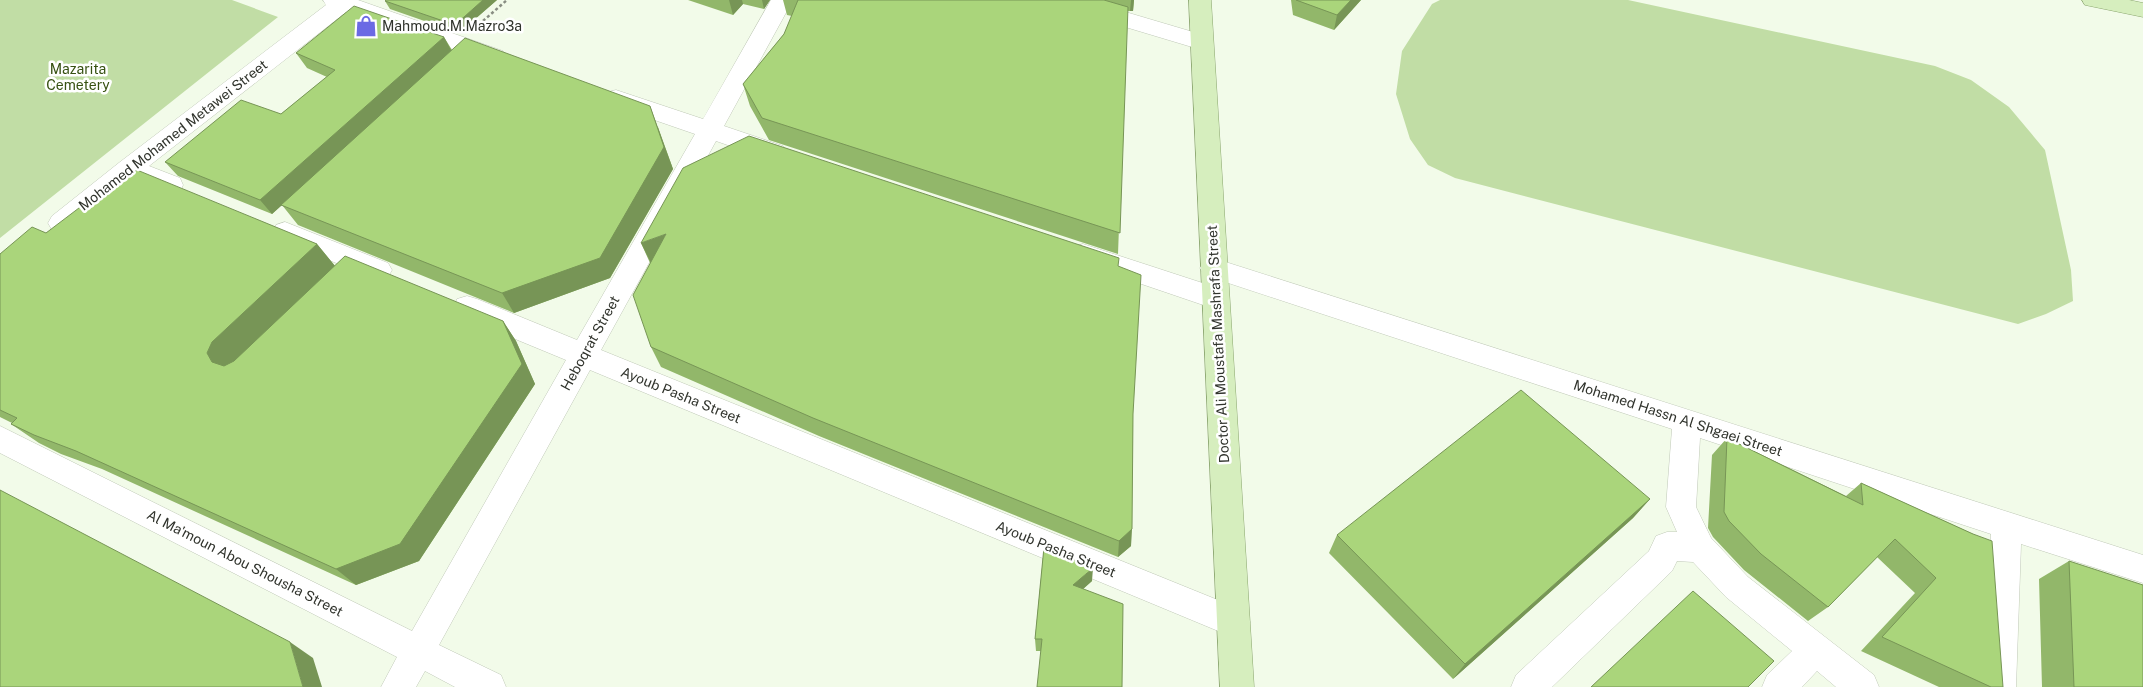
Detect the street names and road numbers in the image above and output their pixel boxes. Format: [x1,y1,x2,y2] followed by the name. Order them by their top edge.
[76,56,270,214] street label: Mohamed Mohamed Metawei Street
[1204,225,1232,463] street label: Doctor Ali Moustafa Mashrafa Street
[557,293,623,393] street label: Heboqrat Street
[619,364,743,426] street label: Ayoub Pasha Street
[1572,377,1784,459] street label: Mohamed Hassn Al Shgaei Street
[144,506,346,620] street label: Al Ma'moun Abou Shousha Street
[994,518,1118,580] street label: Ayoub Pasha Street

